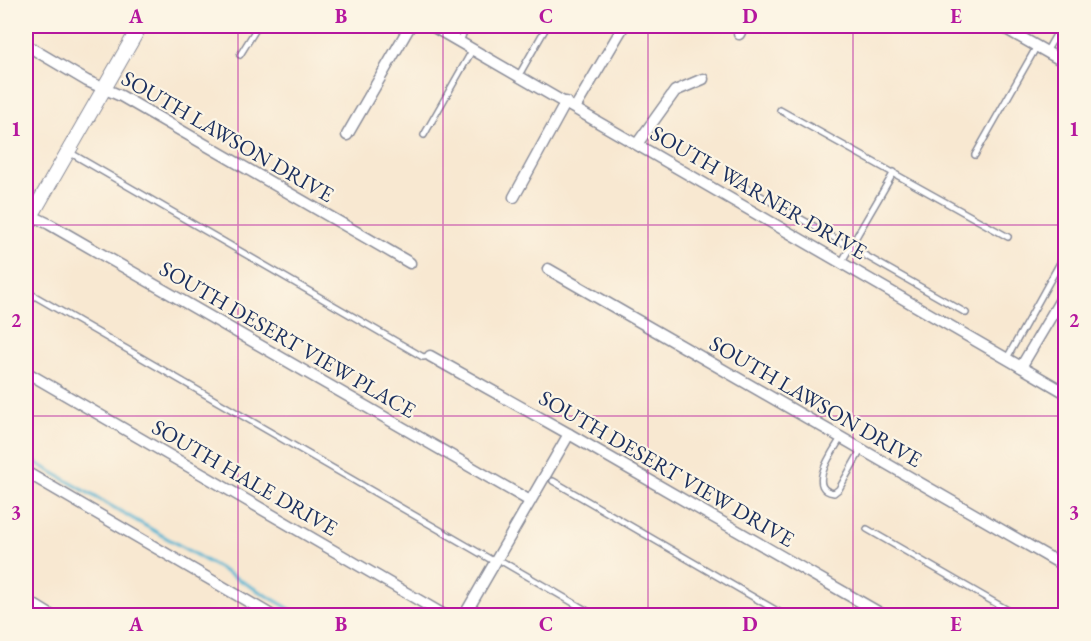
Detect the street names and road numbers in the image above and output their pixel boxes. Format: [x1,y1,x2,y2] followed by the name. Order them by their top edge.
[116,64,339,209] street label: SOUTH LAWSON DRIVE
[645,119,872,266] street label: SOUTH WARNER DRIVE
[154,254,421,425] street label: SOUTH DESERT VIEW PLACE
[704,329,927,474] street label: SOUTH LAWSON DRIVE
[534,383,800,554] street label: SOUTH DESERT VIEW DRIVE
[147,412,343,542] street label: SOUTH HALE DRIVE

